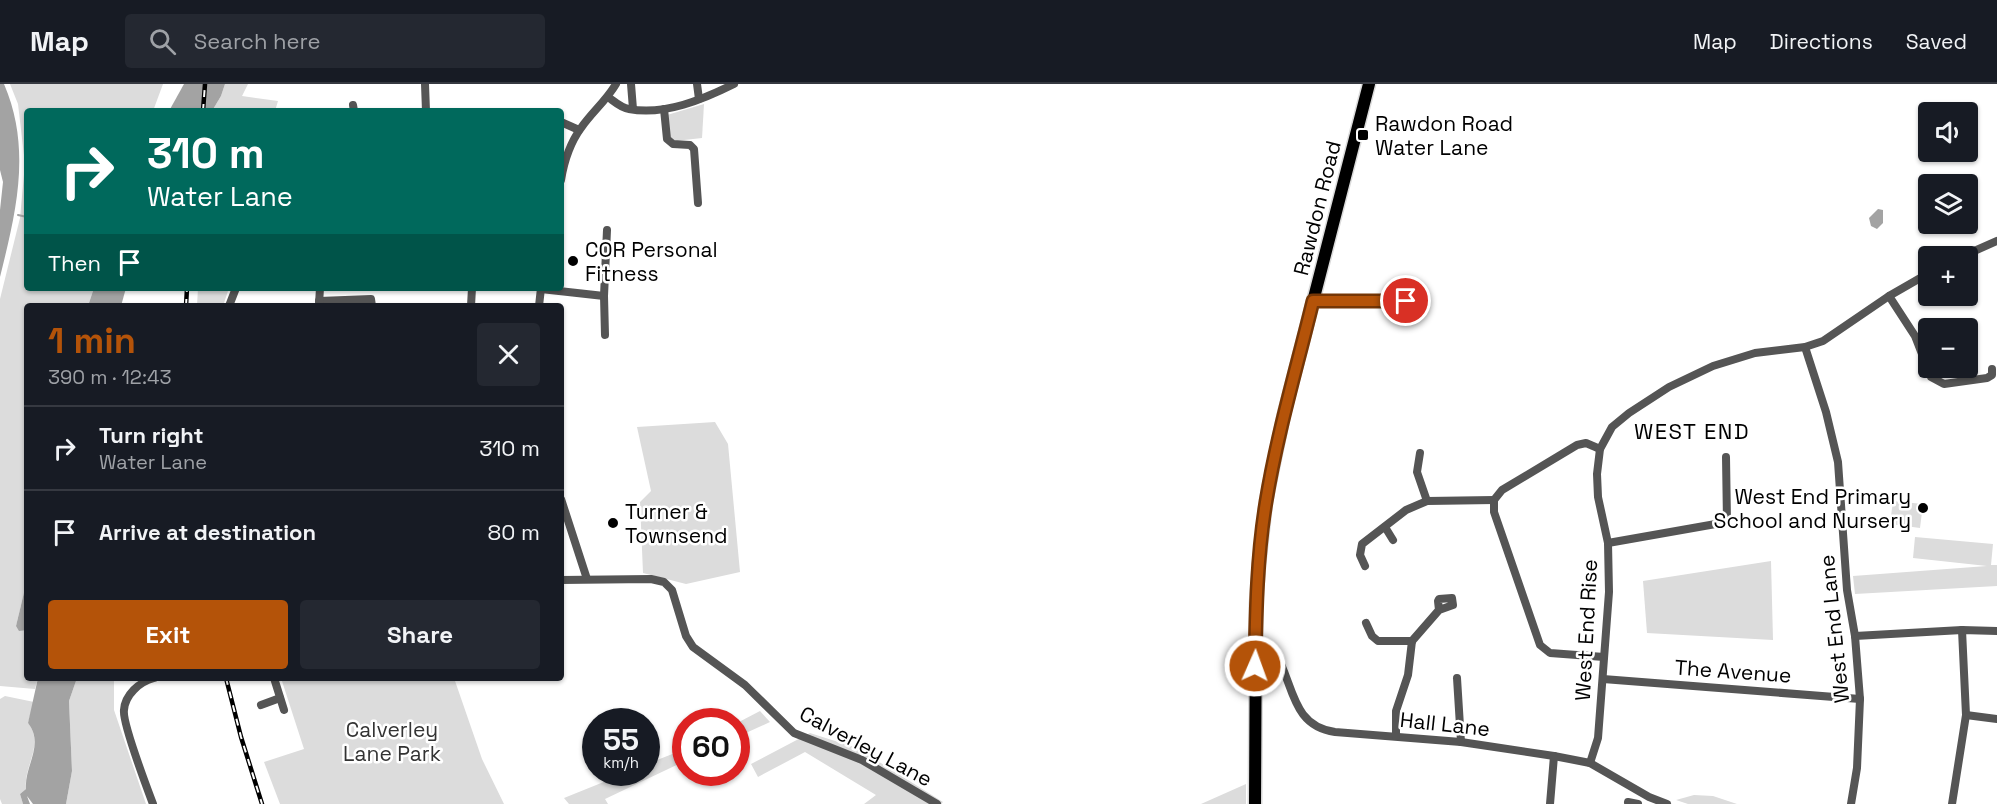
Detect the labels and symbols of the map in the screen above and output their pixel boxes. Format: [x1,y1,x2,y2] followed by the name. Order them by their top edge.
[1375,110,1513,161] place label: Rawdon Road Water Lane
[1356,128,1370,142] marker: Rawdon Road Water Lane
[1287,138,1347,278] street label: Rawdon Road
[585,236,718,287] place label: COR Personal Fitness
[566,254,580,268] marker: COR Personal Fitness
[1380,275,1431,326] pin
[1634,417,1750,445] district label: WEST END
[1714,483,1911,534] place label: West End Primary School and Nursery
[625,498,728,549] place label: Turner & Townsend
[1916,501,1930,515] marker: West End Primary School and Nursery
[606,516,620,530] marker: Turner & Townsend
[1813,554,1855,704] street label: West End Lane
[1569,558,1603,702] street label: West End Rise
[1223,634,1287,698] position arrow
[1674,653,1792,689] street label: The Avenue
[795,700,937,792] street label: Calverley Lane
[1399,706,1491,742] street label: Hall Lane
[672,708,750,786] speed limit sign: 60
[343,716,441,767] park label: Calverley Lane Park

